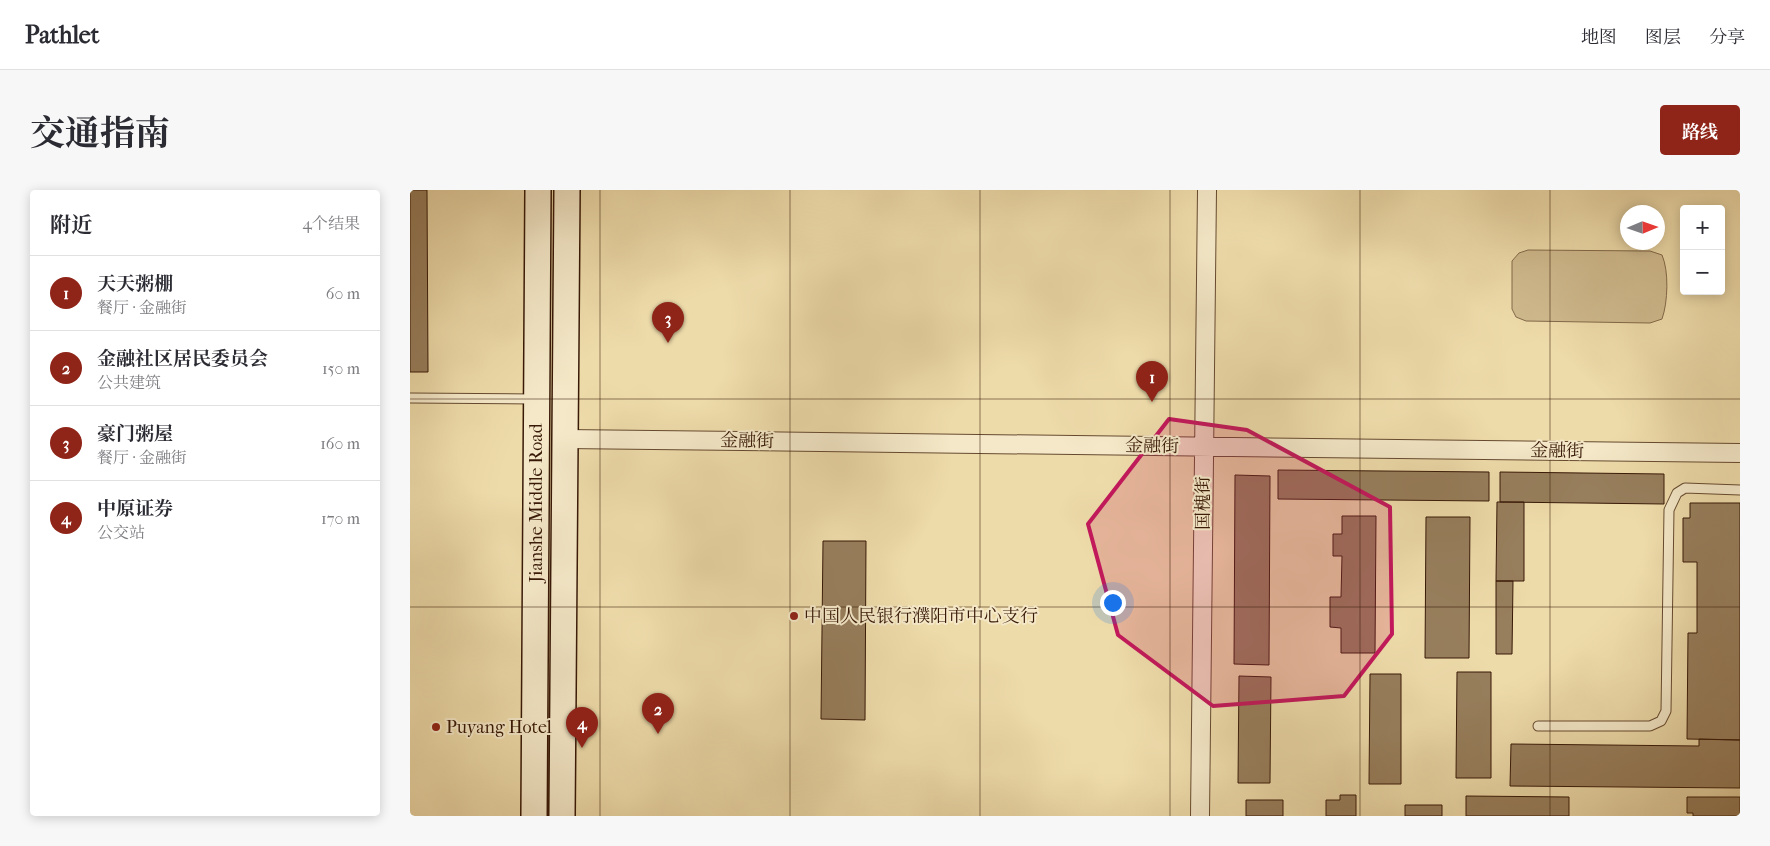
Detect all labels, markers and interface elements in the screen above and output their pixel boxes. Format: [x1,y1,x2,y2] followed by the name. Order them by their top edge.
[25,21,99,49] text: Pathlet
[1581,27,1617,48] text: 地图
[1645,27,1681,48] text: 图层
[1709,27,1745,48] text: 分享
[1660,105,1740,155] button: 路线
[30,113,170,154] text: 交通指南
[1620,205,1665,250] north arrow
[1680,205,1725,295] map controls
[1680,205,1725,250] button: +
[50,213,92,237] text: 附近
[303,214,360,233] text: 4个结果
[1680,250,1725,295] button: −
[97,273,173,295] text: 天天粥棚
[63,284,69,303] text: 1
[326,284,360,303] text: 60 m
[97,298,187,317] text: 餐厅 · 金融街
[652,302,684,343] pin: 3
[97,348,268,370] text: 金融社区居民委员会
[62,359,70,378] text: 2
[322,359,360,378] text: 150 m
[1136,361,1168,402] pin: 1
[97,373,161,392] text: 公共建筑
[97,423,173,445] text: 豪门粥屋
[526,423,547,584] street label: Jianshe Middle Road
[720,430,774,452] street label: 金融街
[63,434,69,453] text: 3
[320,434,360,453] text: 160 m
[1125,435,1179,457] street label: 金融街
[1530,440,1584,462] street label: 金融街
[97,448,187,467] text: 餐厅 · 金融街
[1193,476,1214,530] street label: 国槐街
[97,498,173,520] text: 中原证券
[61,509,71,528] text: 4
[321,509,360,528] text: 170 m
[97,523,145,542] text: 公交站
[1100,590,1126,616] your location
[804,606,1038,627] place label: 中国人民银行濮阳市中心支行
[788,610,800,622] marker: 中国人民银行濮阳市中心支行
[642,693,674,734] pin: 2
[566,707,598,748] pin: 4
[446,717,552,738] place label: Puyang Hotel
[430,721,442,733] marker: Puyang Hotel

